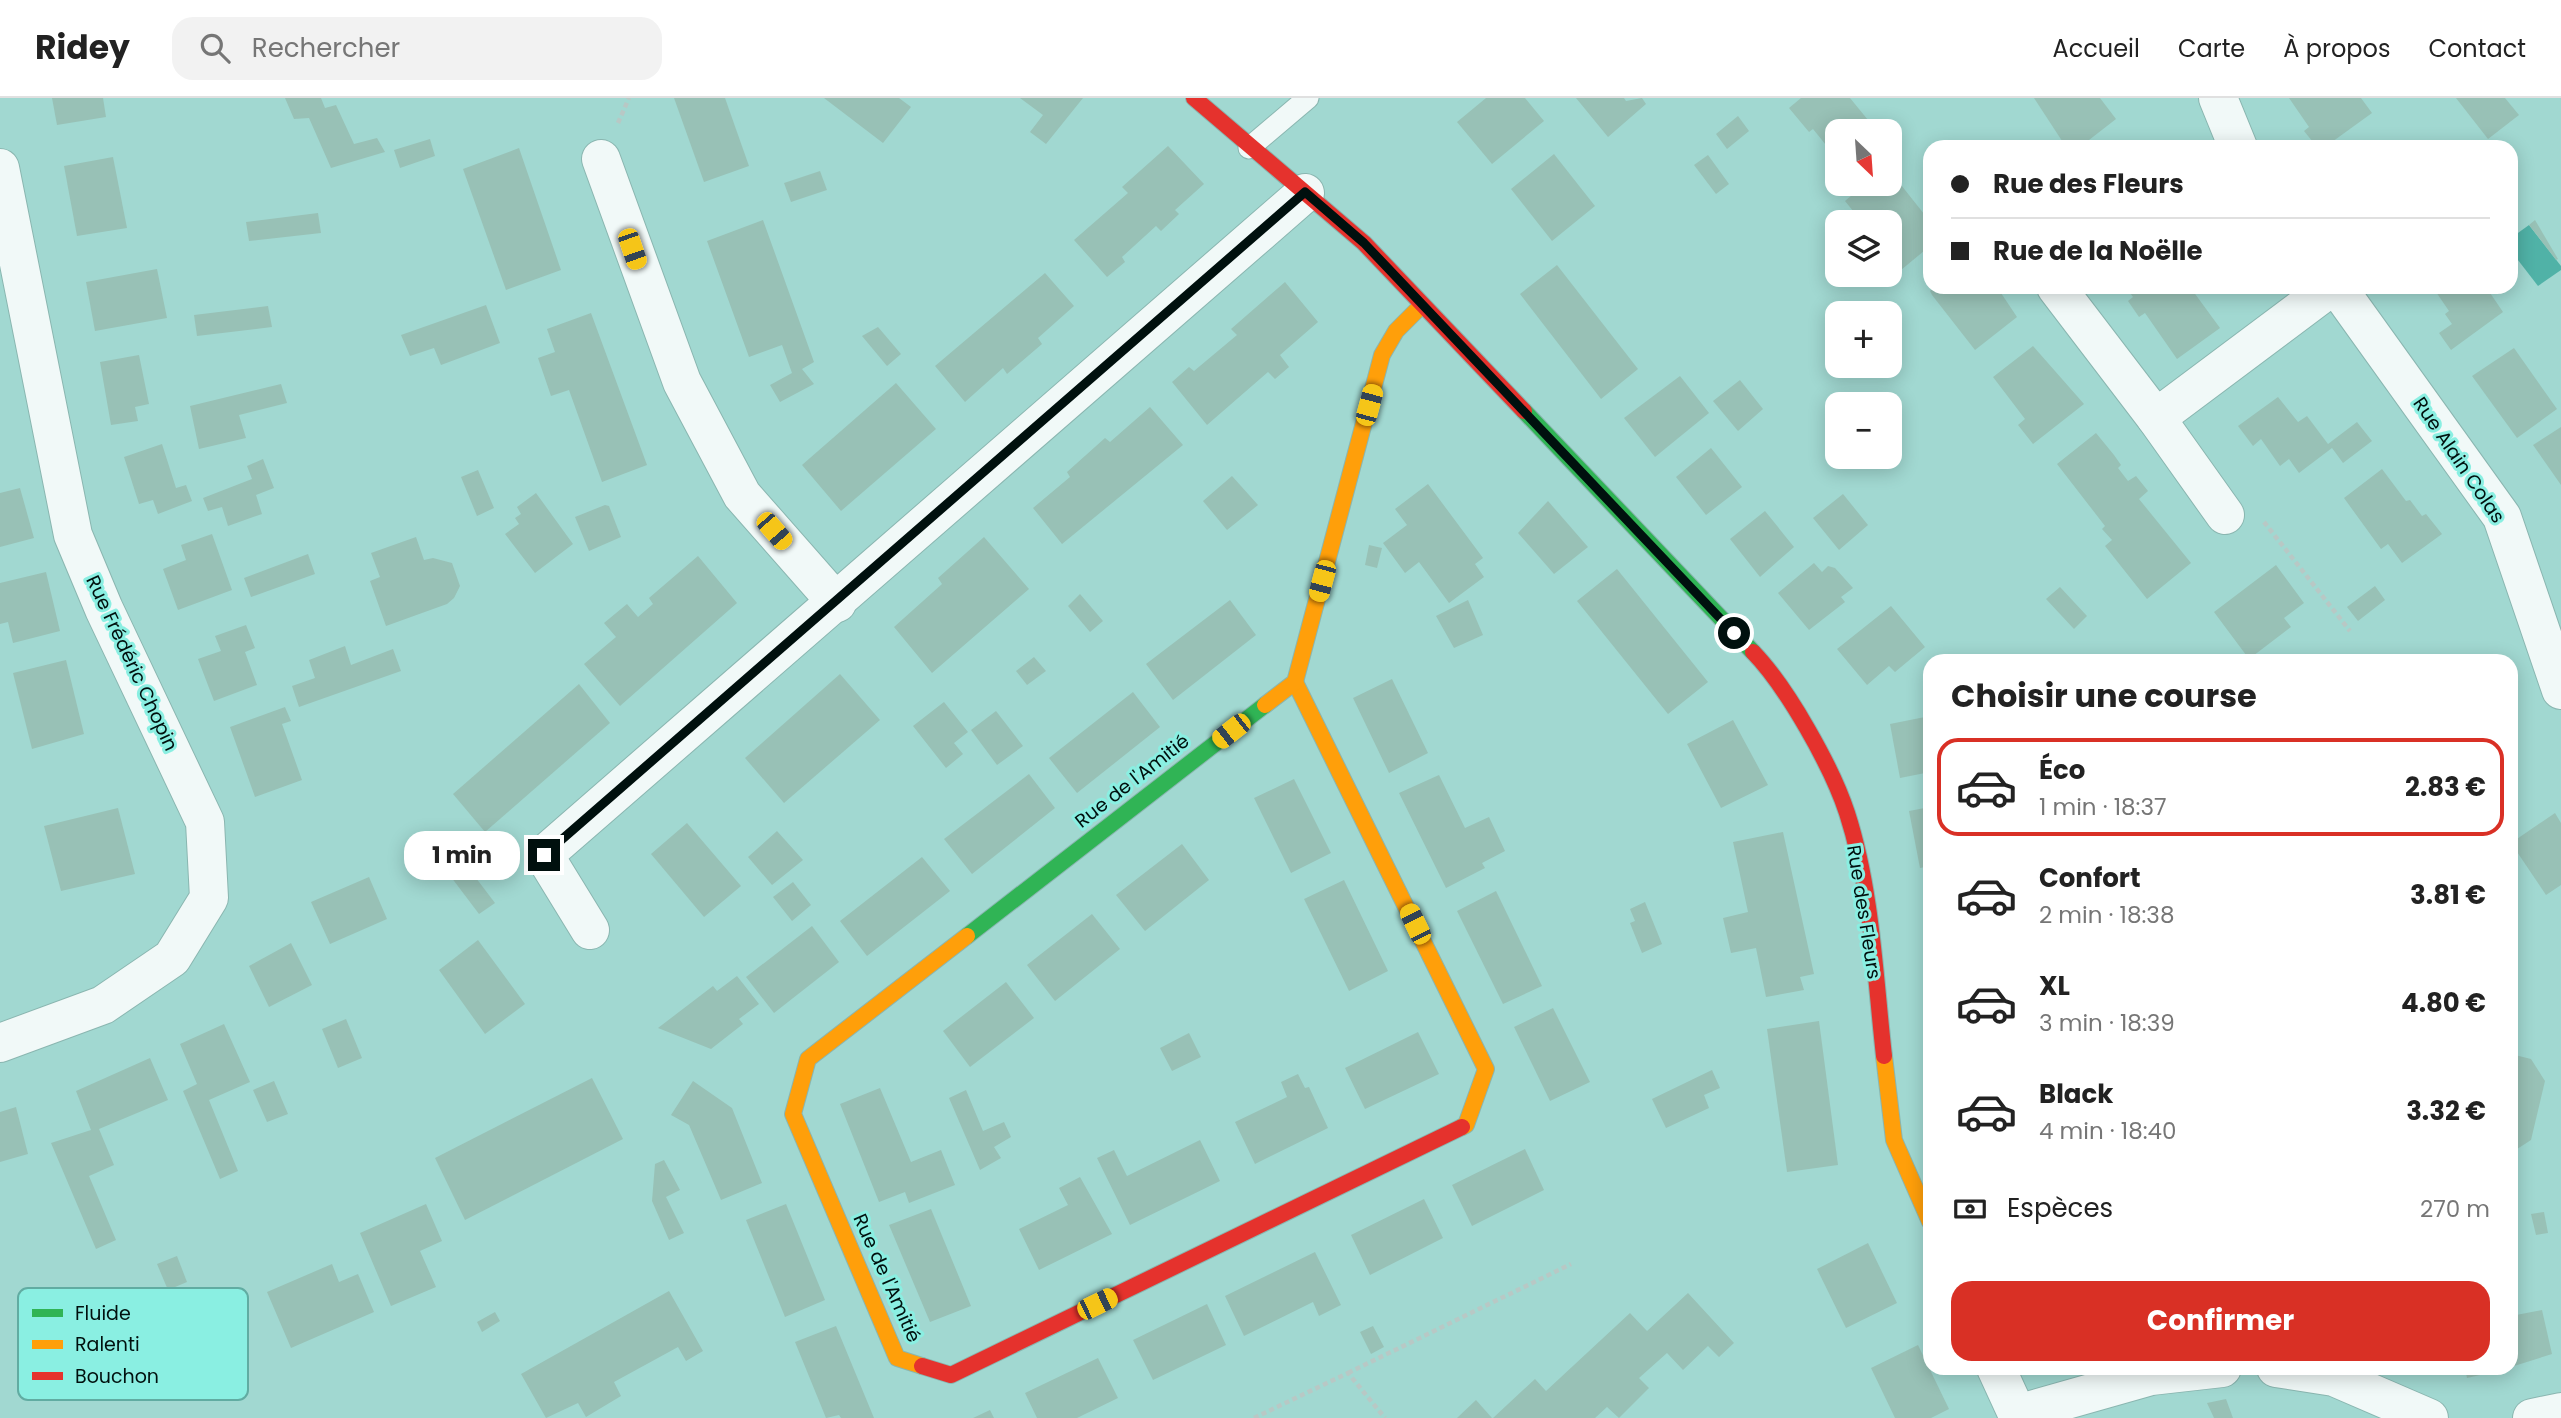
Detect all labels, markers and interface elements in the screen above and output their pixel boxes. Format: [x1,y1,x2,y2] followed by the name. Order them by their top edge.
[172,17,662,80] search box
[35,24,130,71] text: Ridey
[196,29,234,67] icon: search
[252,30,400,66] text: Rechercher
[2053,32,2140,65] text: Accueil
[2178,32,2245,65] text: Carte
[2283,32,2390,65] text: À propos
[2428,32,2526,65] text: Contact
[1825,119,1902,196] north arrow
[1825,119,1902,469] map controls
[1993,166,2184,202] text: Rue des Fleurs
[1825,210,1902,287] button: layers
[616,226,649,272] car
[1993,233,2203,269] text: Rue de la Noëlle
[1825,301,1902,378] button: +
[1354,382,1385,428] car
[2407,391,2511,529] street label: Rue Alain Colas
[1825,392,1902,469] button: −
[753,508,796,554] car
[1307,558,1338,604] car
[79,571,185,755] street label: Rue Frédéric Chopin
[1718,617,1750,649] route start
[1951,673,2257,718] text: Choisir une course
[1208,710,1255,752] car
[1069,728,1195,834] street label: Rue de l'Amitié
[2039,752,2085,788] text: Éco
[1955,756,2018,819] icon: car
[2405,769,2486,805] text: 2.83 €
[2039,791,2167,823] text: 1 min · 18:37
[404,830,520,880] callout: 1 min
[432,839,492,871] text: 1 min
[528,839,560,871] route end
[1840,843,1888,981] street label: Rue des Fleurs
[2039,860,2141,896] text: Confort
[1955,864,2018,927] icon: car
[2410,877,2486,913] text: 3.81 €
[2039,899,2174,931] text: 2 min · 18:38
[1397,901,1434,947] car
[2039,968,2070,1004] text: XL
[1955,972,2018,1035] icon: car
[2401,985,2486,1021] text: 4.80 €
[2039,1007,2175,1039] text: 3 min · 18:39
[2039,1076,2113,1112] text: Black
[1955,1080,2018,1143] icon: car
[2406,1093,2486,1129] text: 3.32 €
[2039,1115,2177,1147] text: 4 min · 18:40
[1951,1190,1989,1228] icon: cash
[2007,1190,2113,1226] text: Espèces
[2420,1193,2490,1225] text: 270 m
[847,1209,927,1347] street label: Rue de l'Amitié
[1951,1281,2490,1361] button: Confirmer
[1074,1285,1121,1323] car
[18,1288,248,1400] legend
[75,1300,131,1327] text: Fluide
[75,1331,140,1358] text: Ralenti
[75,1363,159,1390] text: Bouchon

